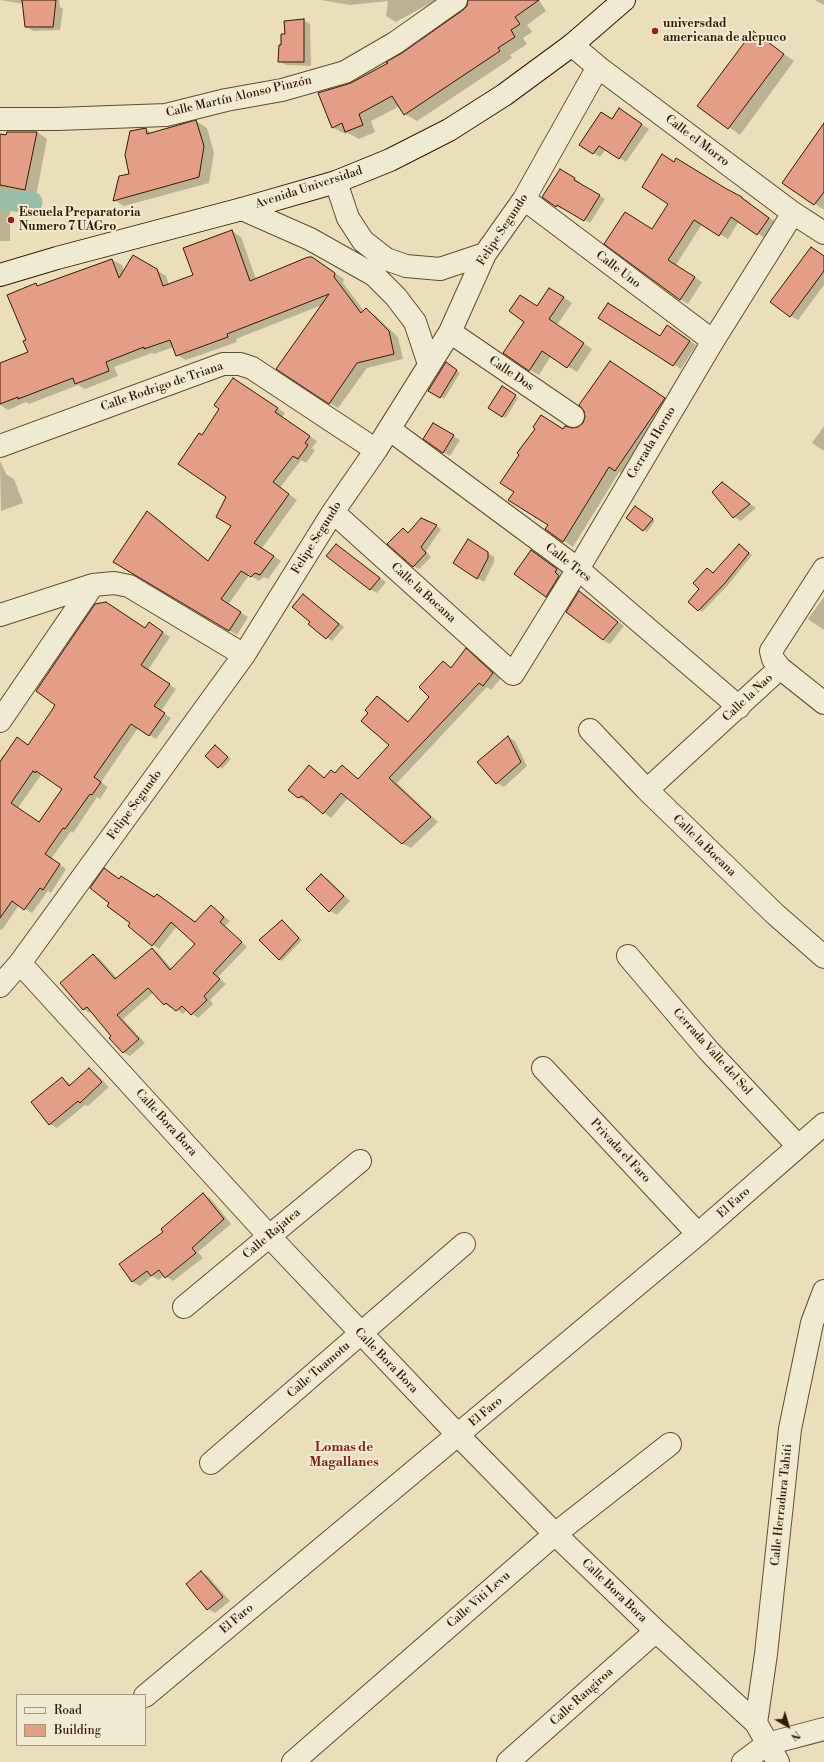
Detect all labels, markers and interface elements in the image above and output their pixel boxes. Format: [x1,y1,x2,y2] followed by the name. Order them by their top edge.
[663,17,786,45] place label: universdad americana de alcpuco
[650,26,660,36] marker: universdad americana de alcpuco
[165,73,313,121] street label: Calle Martín Alonso Pinzón
[662,112,732,170] street label: Calle el Morro
[254,164,364,212] street label: Avenida Universidad
[474,191,532,269] street label: Felipe Segundo
[19,206,140,234] place label: Escuela Preparatoria Numero 7 UAGro
[6,215,16,225] marker: Escuela Preparatoria Numero 7 UAGro
[593,248,643,292] street label: Calle Uno
[486,354,536,394] street label: Calle Dos
[99,359,225,415] street label: Calle Rodrigo de Triana
[625,404,679,482] street label: Cerrada Horno
[289,499,345,577] street label: Felipe Segundo
[542,541,594,585] street label: Calle Tres
[387,560,459,626] street label: Calle la Bocana
[720,671,776,725] street label: Calle la Nao
[105,767,165,843] street label: Felipe Segundo
[669,812,739,880] street label: Calle la Bocana
[669,1006,755,1098] street label: Cerrada Valle del Sol
[132,1087,200,1159] street label: Calle Bora Bora
[587,1116,653,1186] street label: Privada el Faro
[715,1185,753,1221] street label: El Faro
[240,1206,304,1262] street label: Calle Rajatea
[351,1325,421,1397] street label: Calle Bora Bora
[285,1339,353,1401] street label: Calle Tuamotu
[466,1394,506,1430] street label: El Faro
[309,1440,379,1471] district label: Lomas de Magallanes
[768,1443,796,1567] street label: Calle Herradura Tahiti
[578,1556,650,1626] street label: Calle Bora Bora
[444,1569,514,1631] street label: Calle Viti Levu
[217,1601,257,1637] street label: El Faro
[548,1665,616,1729] street label: Calle Rangiroa
[16,1694,146,1746] legend
[54,1703,82,1718] text: Road
[768,1706,808,1746] north arrow
[54,1723,101,1738] text: Building
[788,1727,803,1744] text: N

